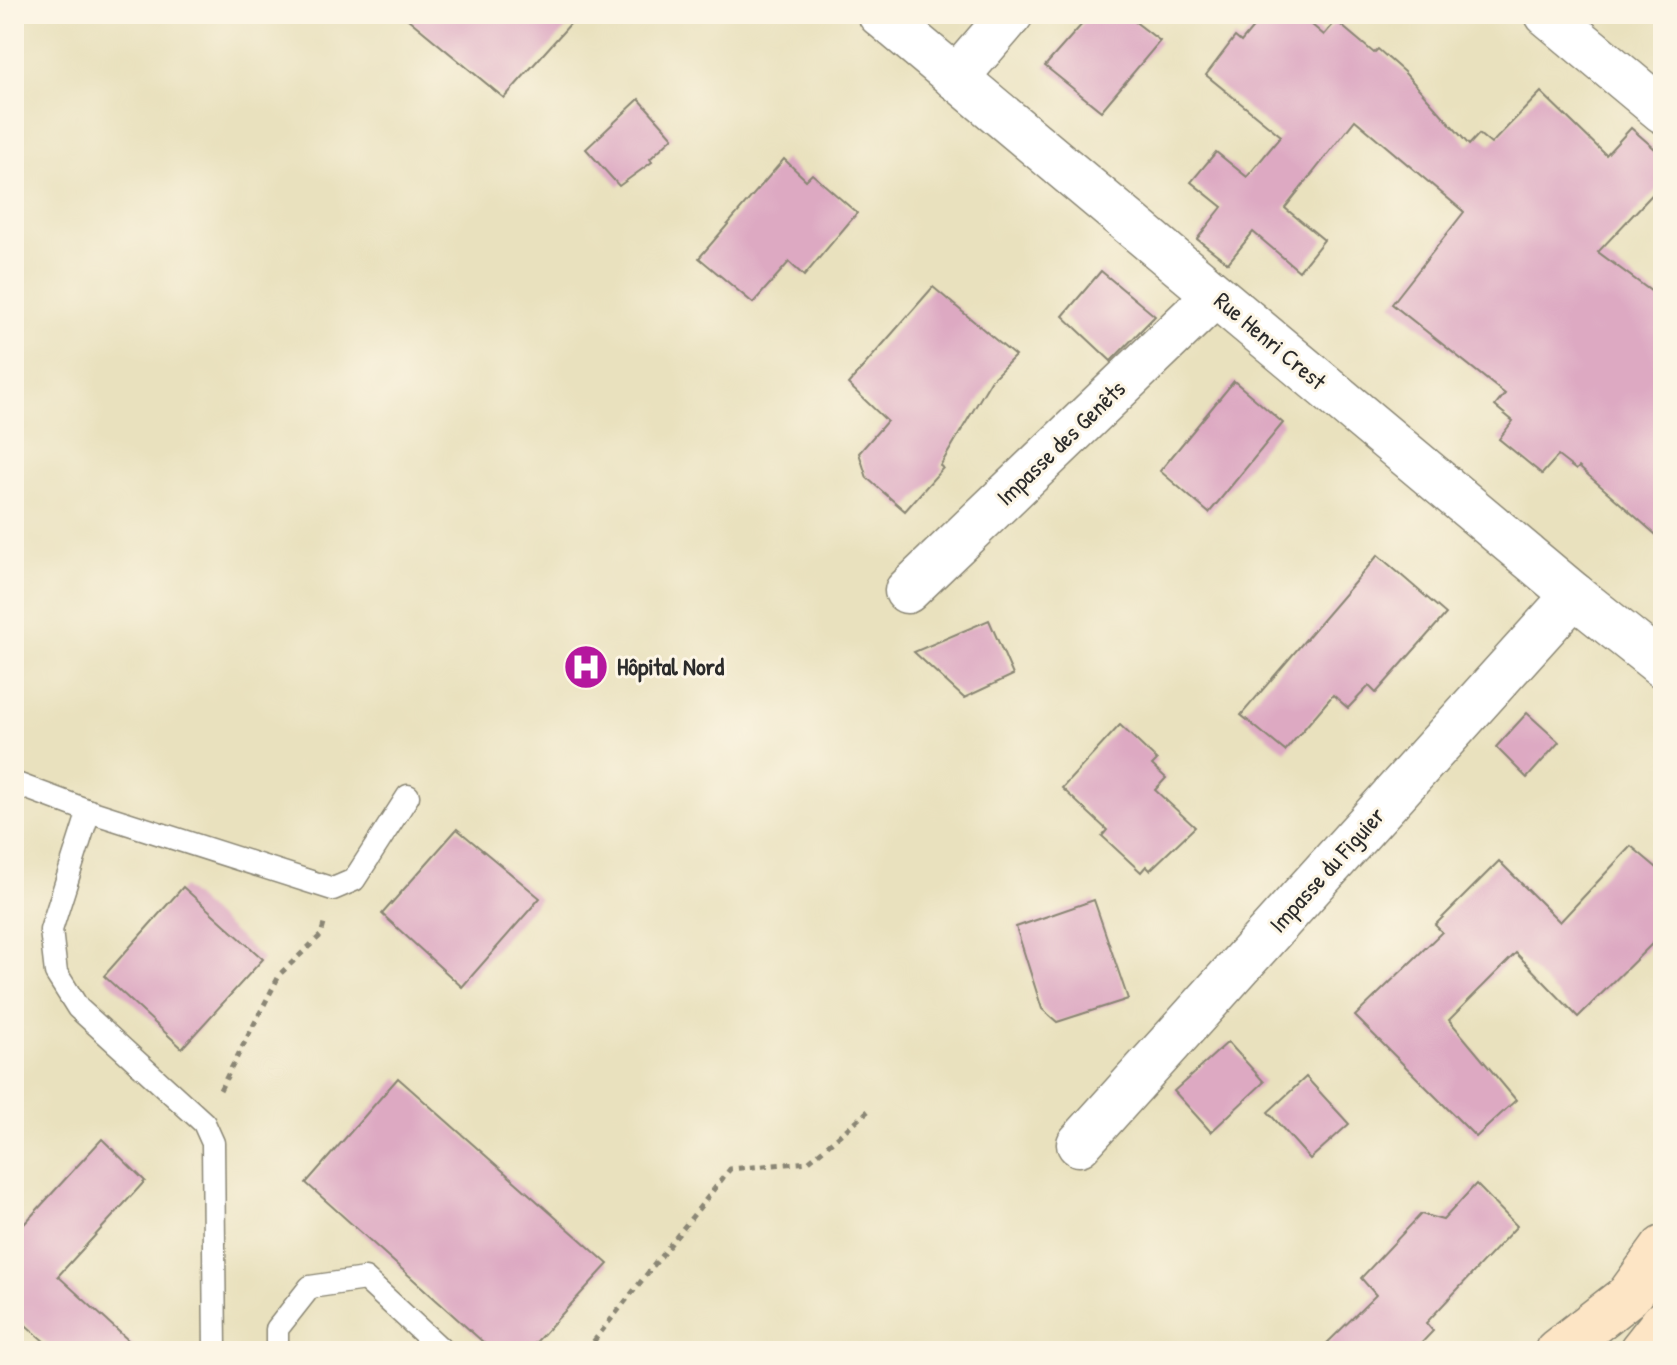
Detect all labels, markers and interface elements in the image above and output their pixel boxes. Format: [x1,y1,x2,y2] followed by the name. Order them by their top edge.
[1208,284,1334,397] street label: Rue Henri Crest
[989,372,1132,512] street label: Impasse des Genêts
[562,643,610,691] hospital icon: Hôpital Nord
[617,650,725,683] place label: Hôpital Nord
[1261,800,1391,939] street label: Impasse du Figuier

